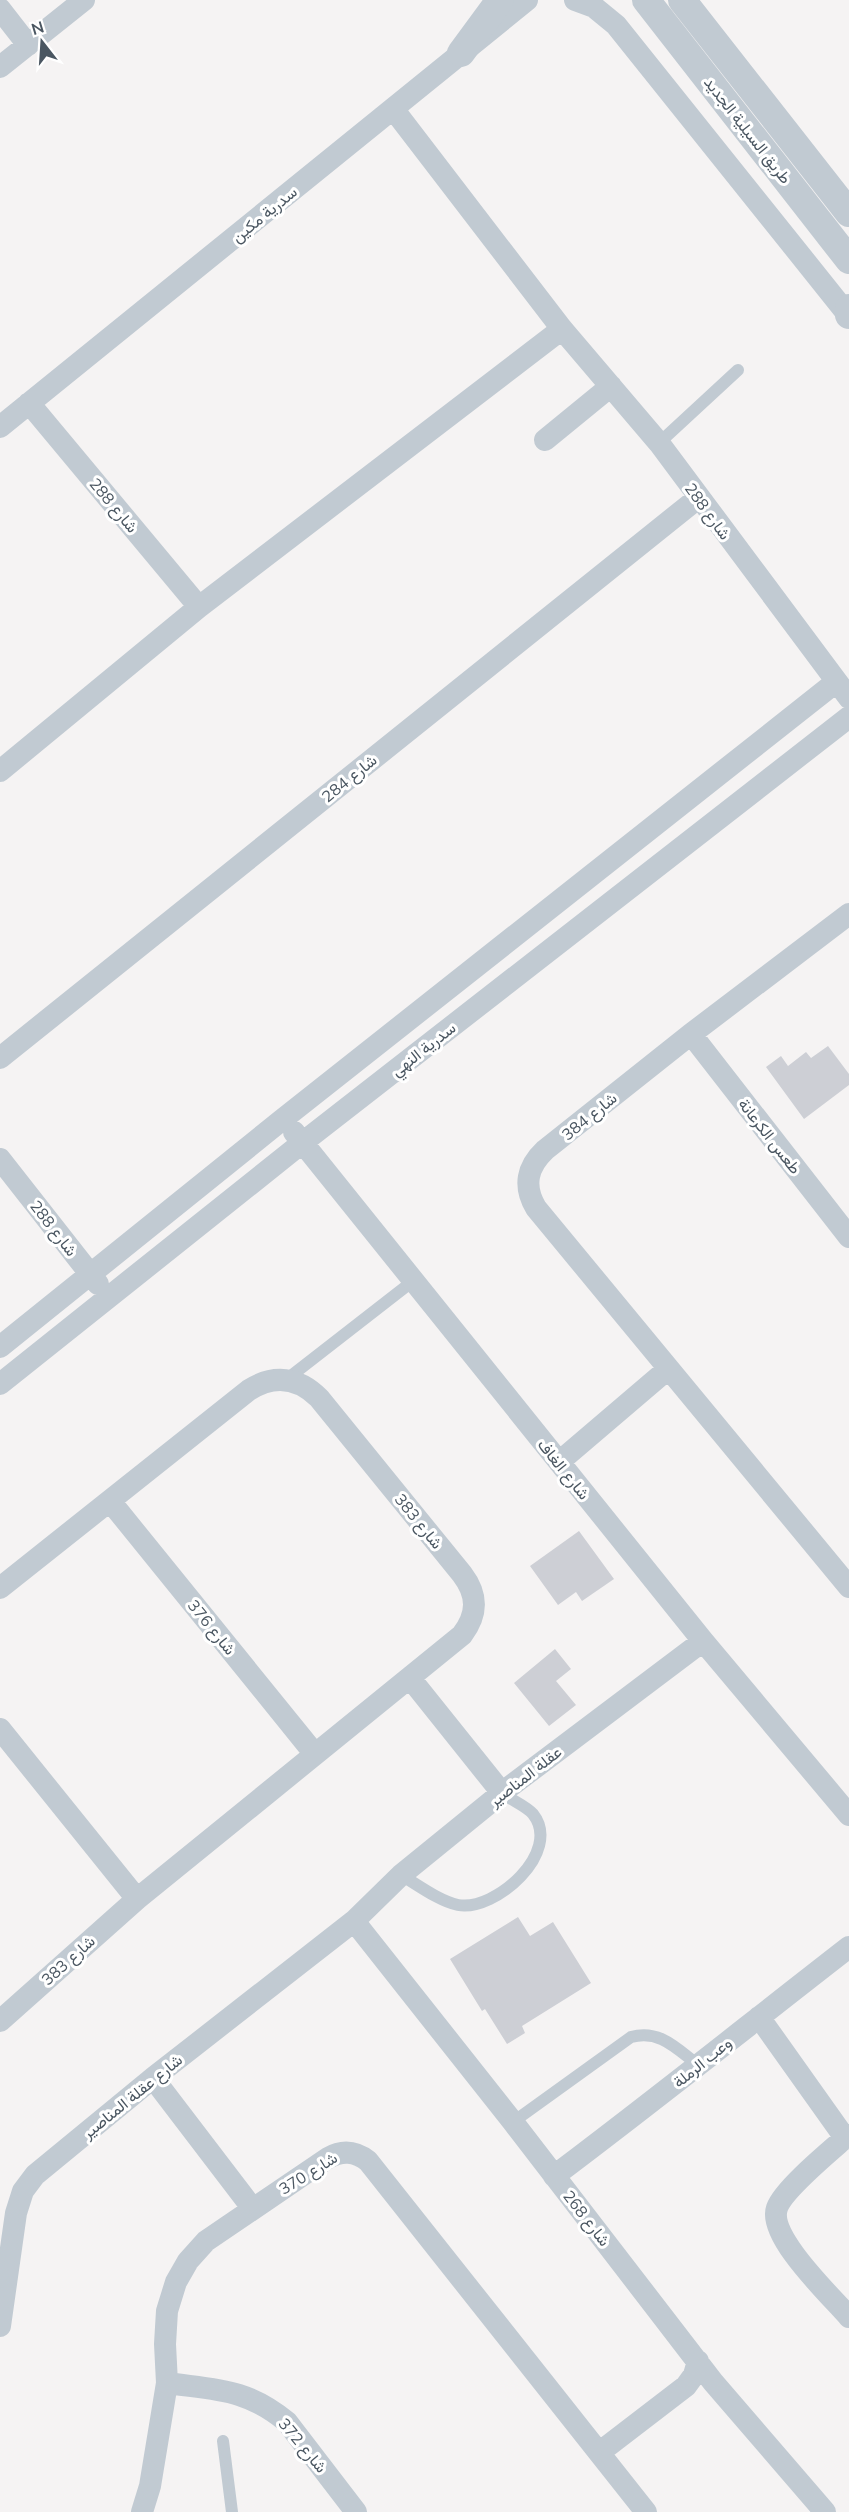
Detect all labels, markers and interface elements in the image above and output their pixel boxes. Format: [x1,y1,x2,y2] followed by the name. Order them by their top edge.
[12,12,72,72] north arrow
[29,16,46,39] text: N
[699,72,796,188] street label: طريق السيلية الجديد
[227,181,301,247] street label: سدرية مكين
[84,474,143,538] street label: شارع 288
[679,479,735,544] street label: شارع 288
[317,750,382,808] street label: شارع 284
[387,1017,462,1084] street label: سدرية النهي
[557,1088,622,1146] street label: شارع 384
[734,1094,806,1178] street label: طعس الكرعانة
[24,1196,82,1261] street label: شارع 288
[532,1435,594,1504] street label: شارع الغاف
[389,1489,447,1554] street label: شارع 383
[182,1595,240,1660] street label: شارع 376
[484,1741,566,1812] street label: عقلة المناصير
[37,1931,100,1991] street label: شارع 383
[669,2032,736,2092] street label: وعب الرملة
[77,2049,187,2145] street label: شارع عقلة المناصير
[275,2147,342,2200] street label: شارع 370
[557,2186,615,2251] street label: شارع 268
[273,2414,332,2478] street label: شارع 372

